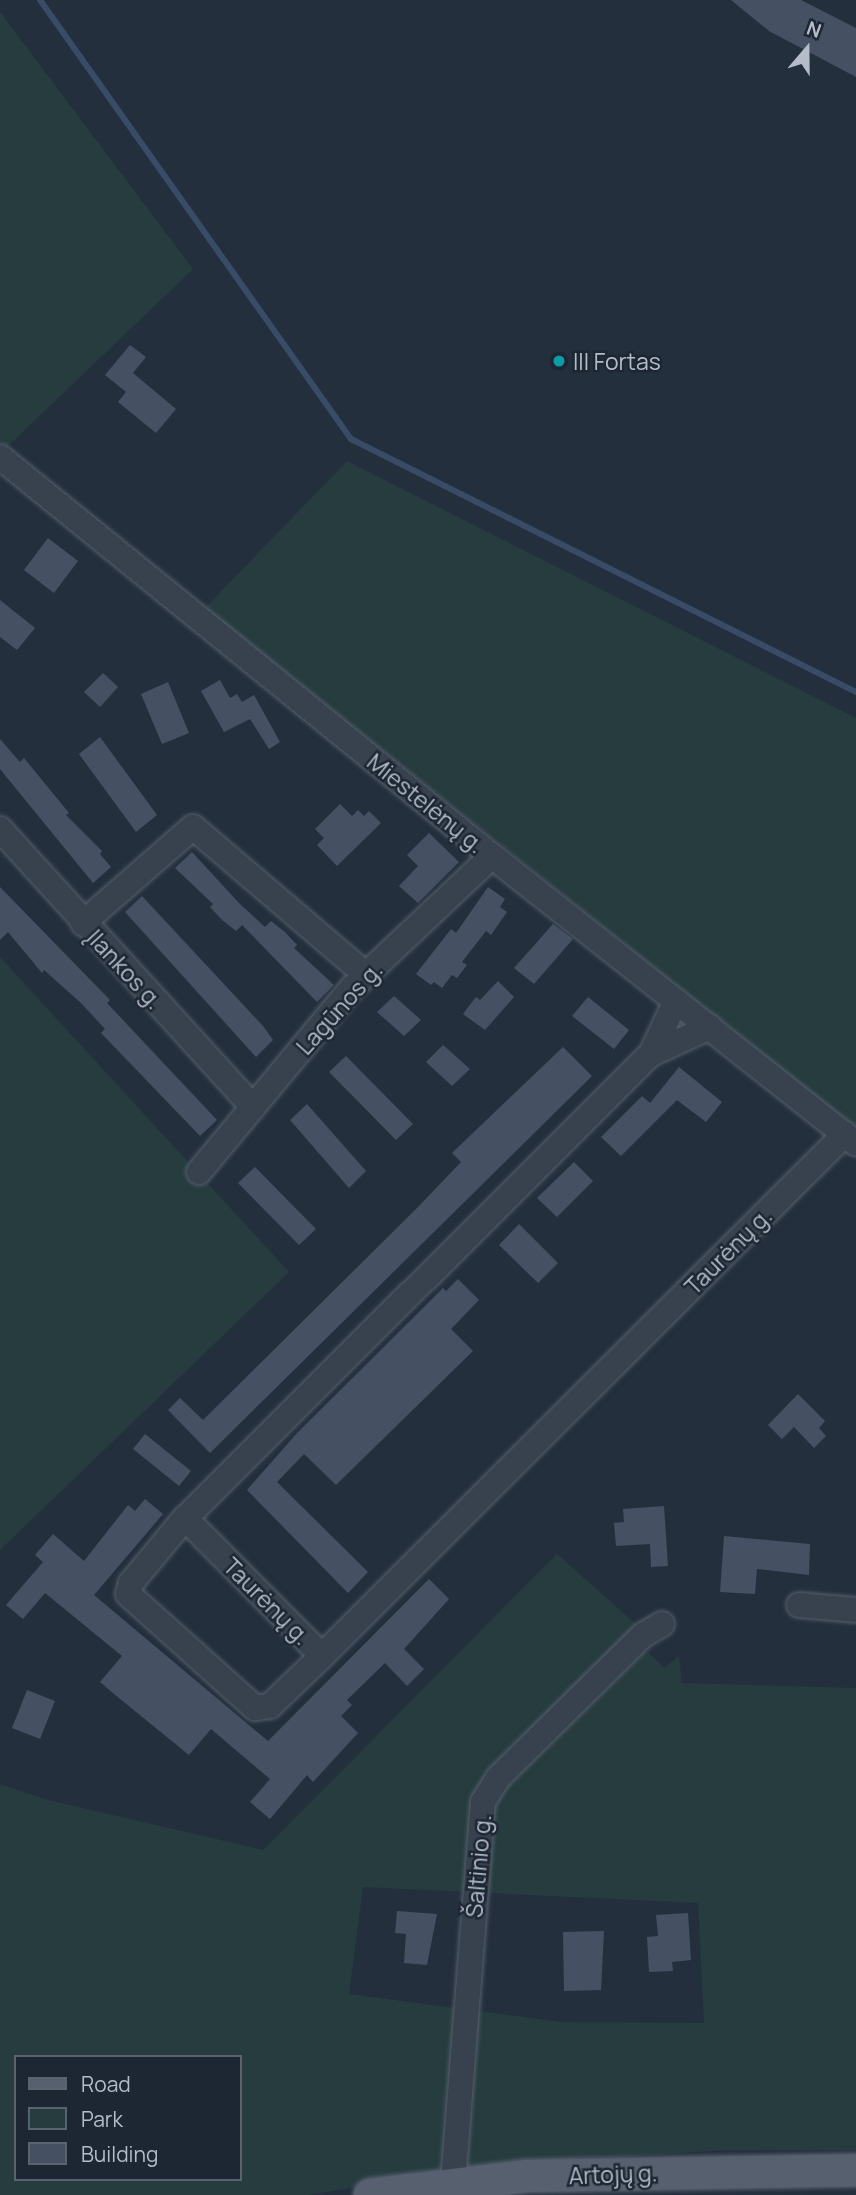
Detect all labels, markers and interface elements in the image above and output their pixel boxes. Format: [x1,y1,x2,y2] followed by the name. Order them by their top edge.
[772,14,842,84] north arrow
[803,15,825,44] text: N
[573,347,661,375] place label: III Fortas
[551,353,567,369] marker: III Fortas
[362,748,490,858] street label: Miestelėnų g.
[82,924,168,1014] street label: Įlankos g.
[290,956,388,1060] street label: Lagūnos g.
[679,1202,777,1300] street label: Taurėnų g.
[218,1552,316,1650] street label: Taurėnų g.
[460,1813,496,1919] street label: Šaltinio g.
[14,2055,242,2181] legend
[81,2070,131,2098] text: Road
[81,2105,123,2133] text: Park
[81,2140,158,2168] text: Building
[568,2159,658,2189] street label: Artojų g.

